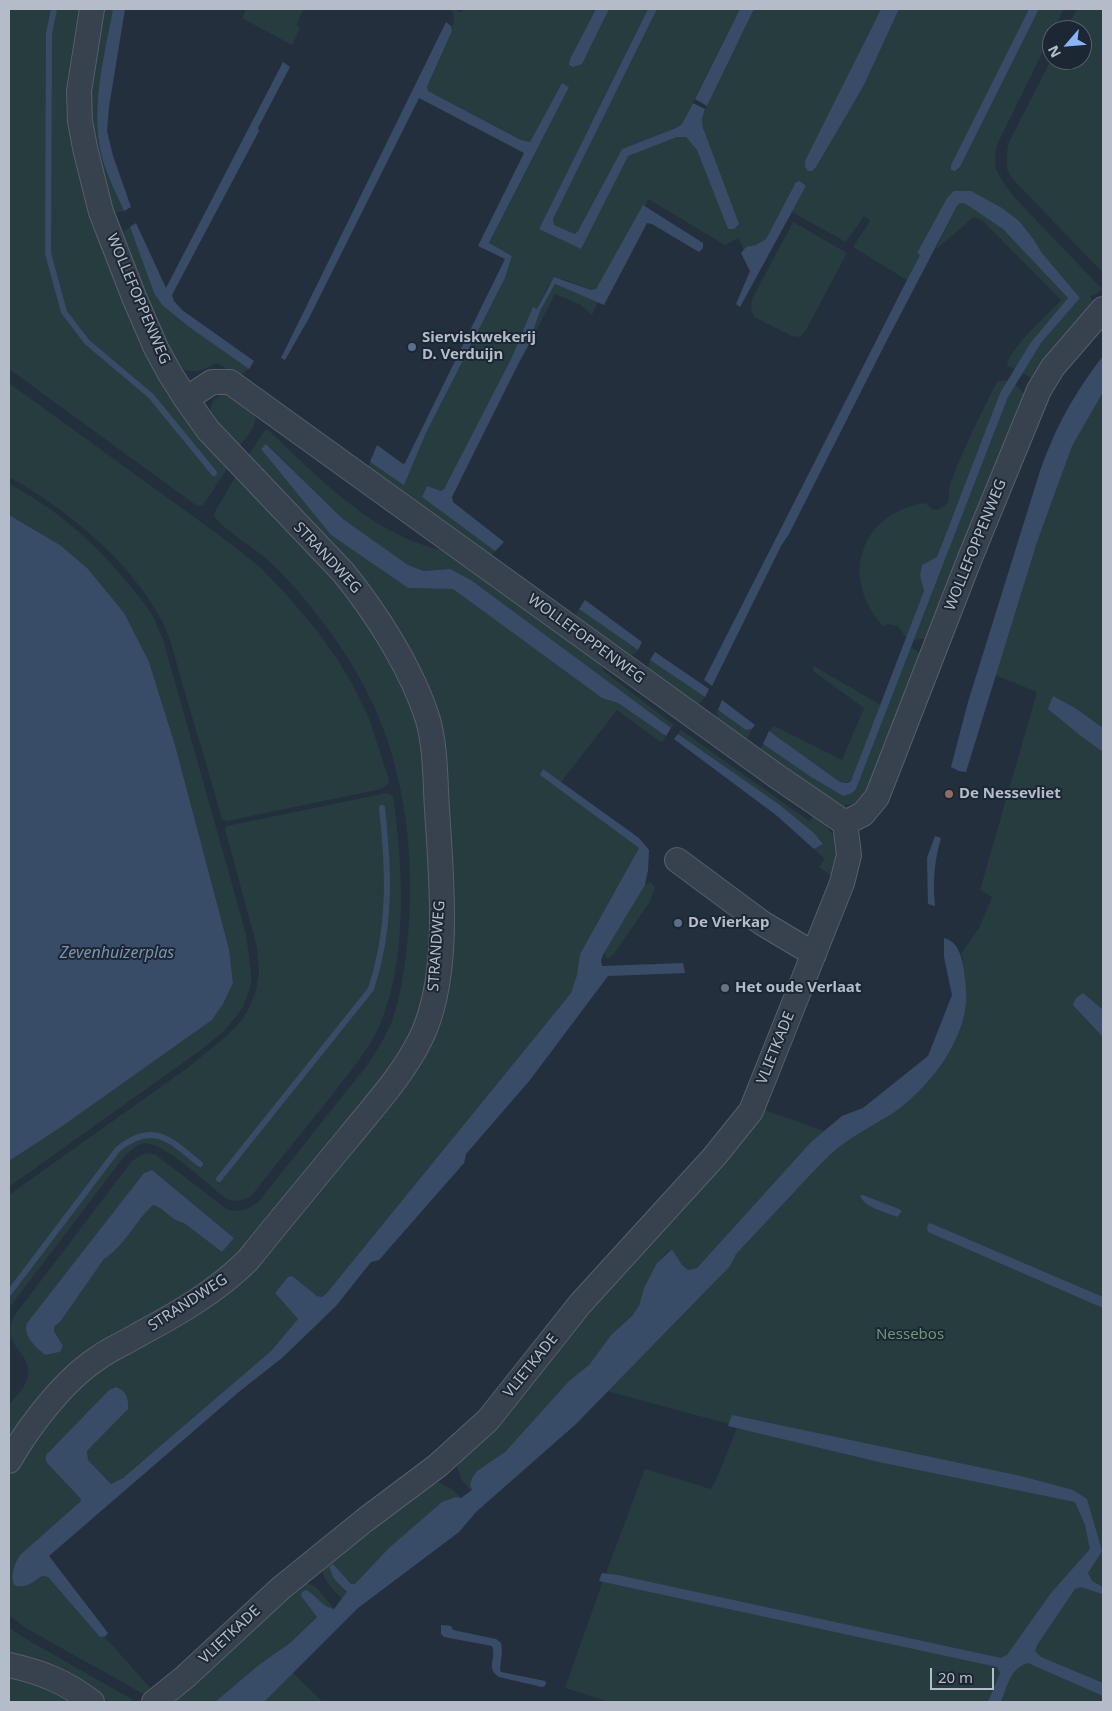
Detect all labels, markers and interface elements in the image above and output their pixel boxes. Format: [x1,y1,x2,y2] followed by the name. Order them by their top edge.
[1042,20,1092,70] north arrow
[1043,42,1065,61] text: N
[102,231,174,367] street label: WOLLEFOPPENWEG
[422,329,536,364] place label: Sierviskwekerij D. Verduijn
[406,341,418,353] marker: Sierviskwekerij D. Verduijn
[941,477,1011,613] street label: WOLLEFOPPENWEG
[289,519,365,597] street label: STRANDWEG
[524,591,648,687] street label: WOLLEFOPPENWEG
[959,785,1061,803] place label: De Nessevliet
[943,788,955,800] marker: De Nessevliet
[425,900,449,992] street label: STRANDWEG
[688,914,769,932] place label: De Vierkap
[672,917,684,929] marker: De Vierkap
[60,943,174,963] water label: Zevenhuizerplas
[735,979,861,997] place label: Het oude Verlaat
[719,982,731,994] marker: Het oude Verlaat
[753,1009,799,1087] street label: VLIETKADE
[145,1271,231,1335] street label: STRANDWEG
[876,1326,944,1344] park label: Nessebos
[500,1330,562,1402] street label: VLIETKADE
[196,1602,264,1668] street label: VLIETKADE
[932,1658,996,1690] scale bar
[938,1667,973,1687] text: 20 m

